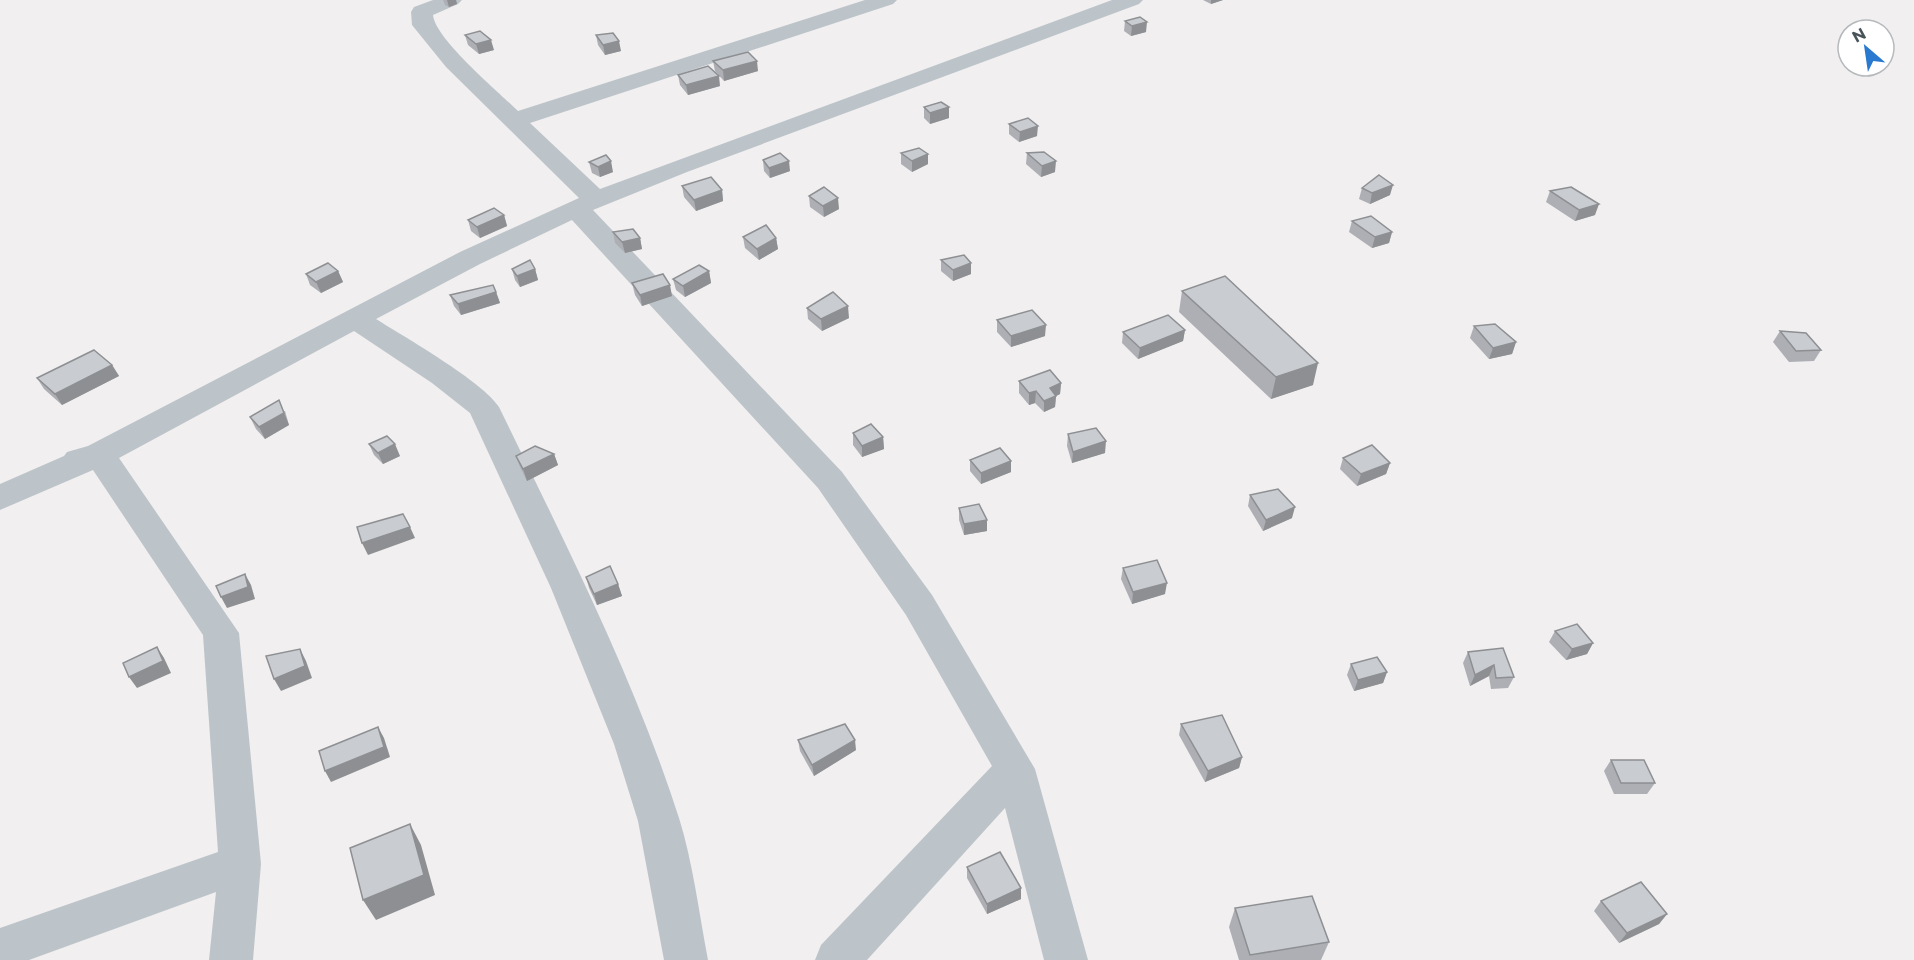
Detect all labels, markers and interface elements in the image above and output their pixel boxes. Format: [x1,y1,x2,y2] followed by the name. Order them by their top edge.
[1836,18,1896,78] north arrow
[1849,24,1869,47] text: N

